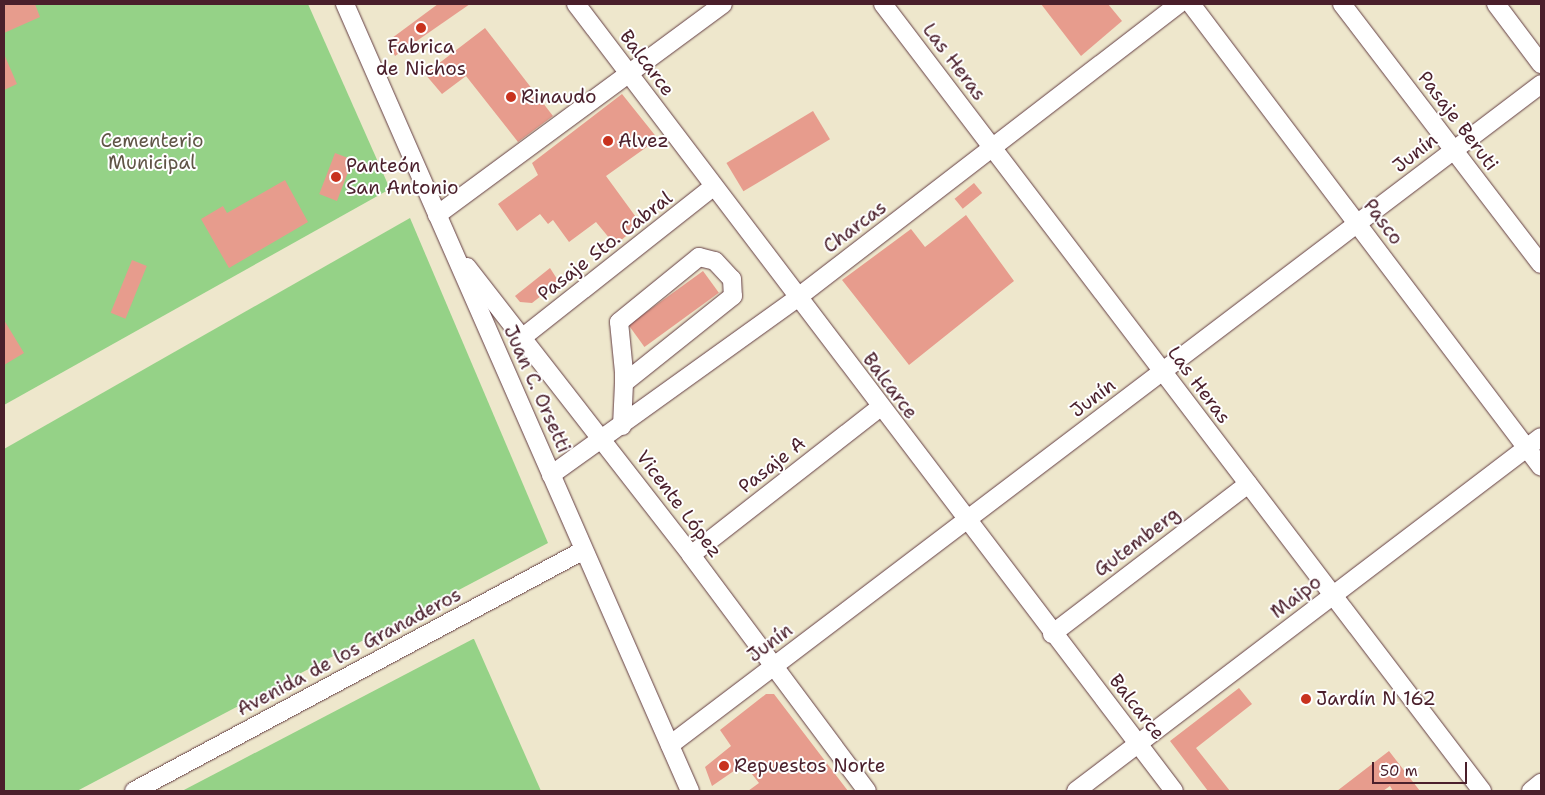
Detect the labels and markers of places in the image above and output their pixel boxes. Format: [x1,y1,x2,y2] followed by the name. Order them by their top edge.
[415,22,427,34] marker: Fabrica de Nichos
[376,36,466,80] place label: Fabrica de Nichos
[521,86,596,108] place label: Rinaudo
[505,91,517,103] marker: Rinaudo
[618,130,669,152] place label: Alvez
[602,135,614,147] marker: Alvez
[346,155,459,199] place label: Panteón San Antonio
[330,171,342,183] marker: Panteón San Antonio
[1316,688,1436,710] place label: Jardín N 162
[1300,693,1312,705] marker: Jardín N 162
[734,755,886,777] place label: Repuestos Norte
[718,760,730,772] marker: Repuestos Norte

